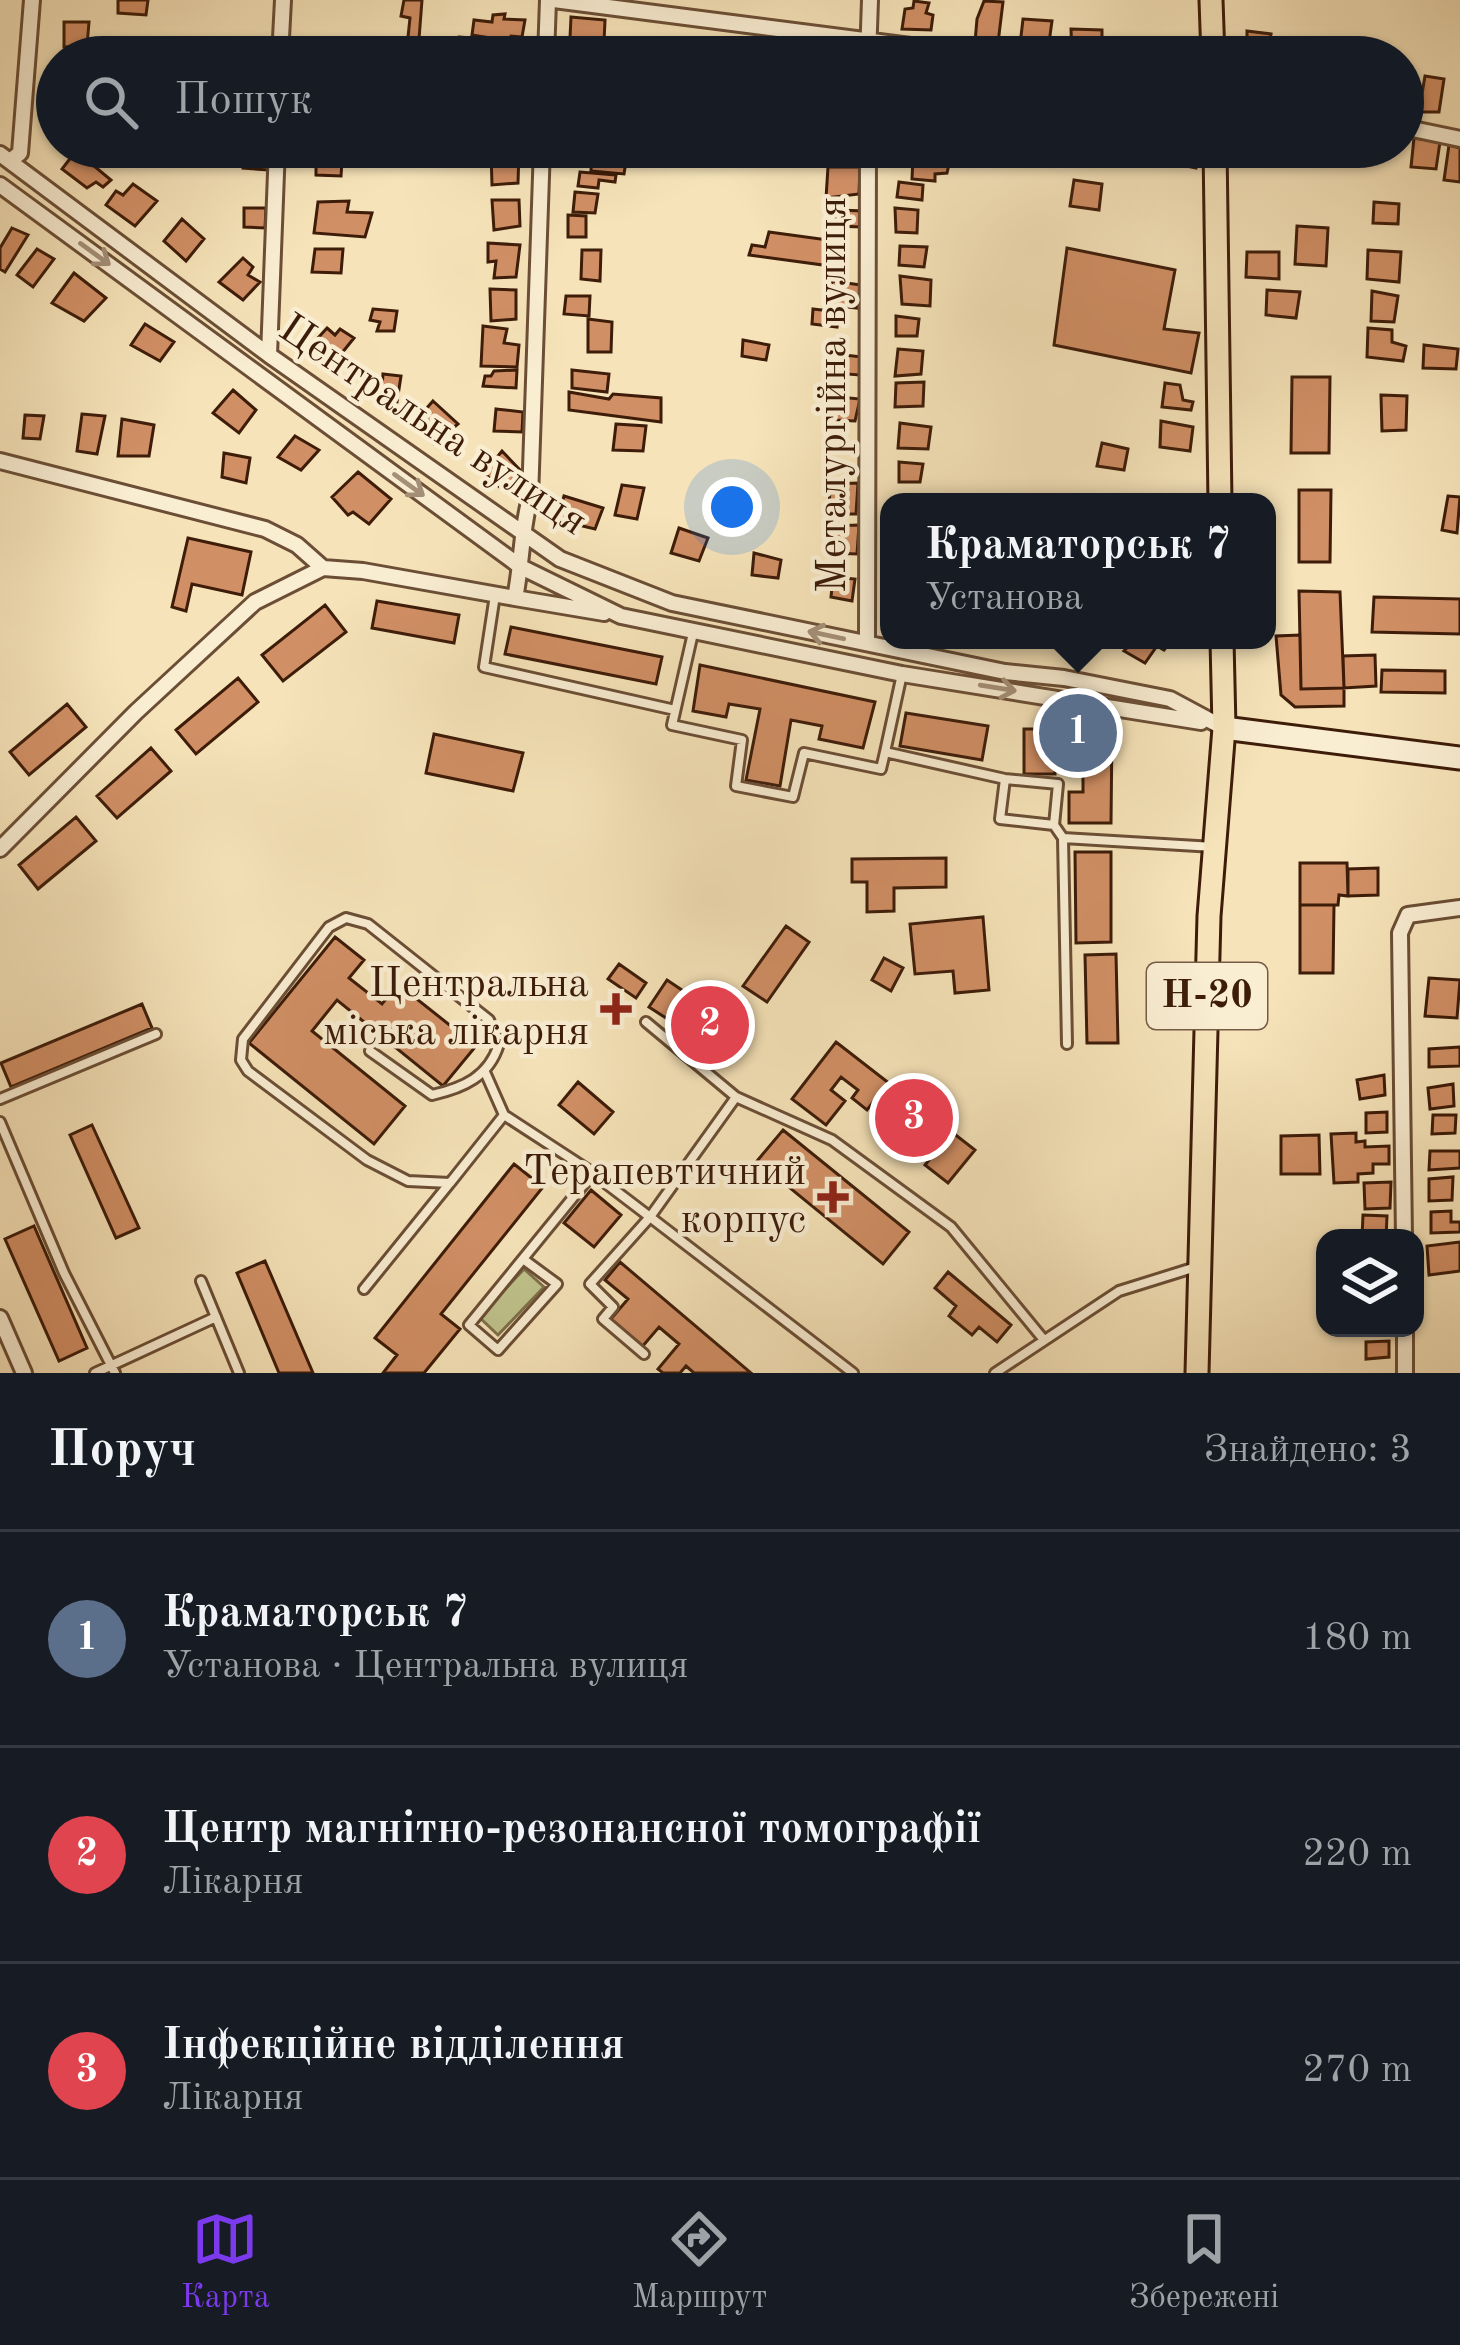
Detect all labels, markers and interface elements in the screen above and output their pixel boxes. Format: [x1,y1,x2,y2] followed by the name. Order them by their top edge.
[36,36,1424,168] search box
[78,69,144,135] icon: search
[174,79,313,124] text: Пошук
[813,197,855,593] street label: Металургійна вулиця
[78,241,110,267] one-way arrow
[271,308,593,544] street label: Центральна вулиця
[392,471,425,497] one-way arrow
[702,477,762,537] your location
[880,493,1276,649] popup
[925,524,1231,569] text: Краматорськ 7
[925,579,1083,618] text: Установа
[807,623,846,645] one-way arrow
[977,677,1016,700] one-way arrow
[1039,688,1117,778] pin: 1
[1147,963,1267,1029] road number: Н-20
[323,964,589,1054] place label: Центральна міська лікарня
[671,980,749,1070] pin: 2
[600,993,632,1025] marker: Центральна міська лікарня
[875,1073,953,1163] pin: 3
[523,1152,806,1242] place label: Терапевтичний корпус
[817,1181,849,1213] marker: Терапевтичний корпус
[1316,1229,1424,1337] map controls
[1316,1229,1424,1337] button: layers
[48,1426,196,1477] text: Поруч
[1204,1431,1412,1470] text: Знайдено: 3
[162,1592,468,1637] text: Краматорськ 7
[76,1619,98,1658] text: 1
[1302,1619,1412,1658] text: 180 m
[162,1647,689,1686] text: Установа · Центральна вулиця
[162,1808,981,1853] text: Центр магнітно-резонансної томографії
[76,1835,98,1874] text: 2
[1302,1835,1412,1874] text: 220 m
[162,1863,304,1902] text: Лікарня
[162,2024,625,2069] text: Інфекційне відділення
[76,2051,98,2090] text: 3
[1302,2051,1412,2090] text: 270 m
[162,2079,304,2118] text: Лікарня
[181,2206,270,2319] tab: Карта
[632,2206,767,2319] tab: Маршрут
[1129,2206,1279,2319] tab: Збережені

